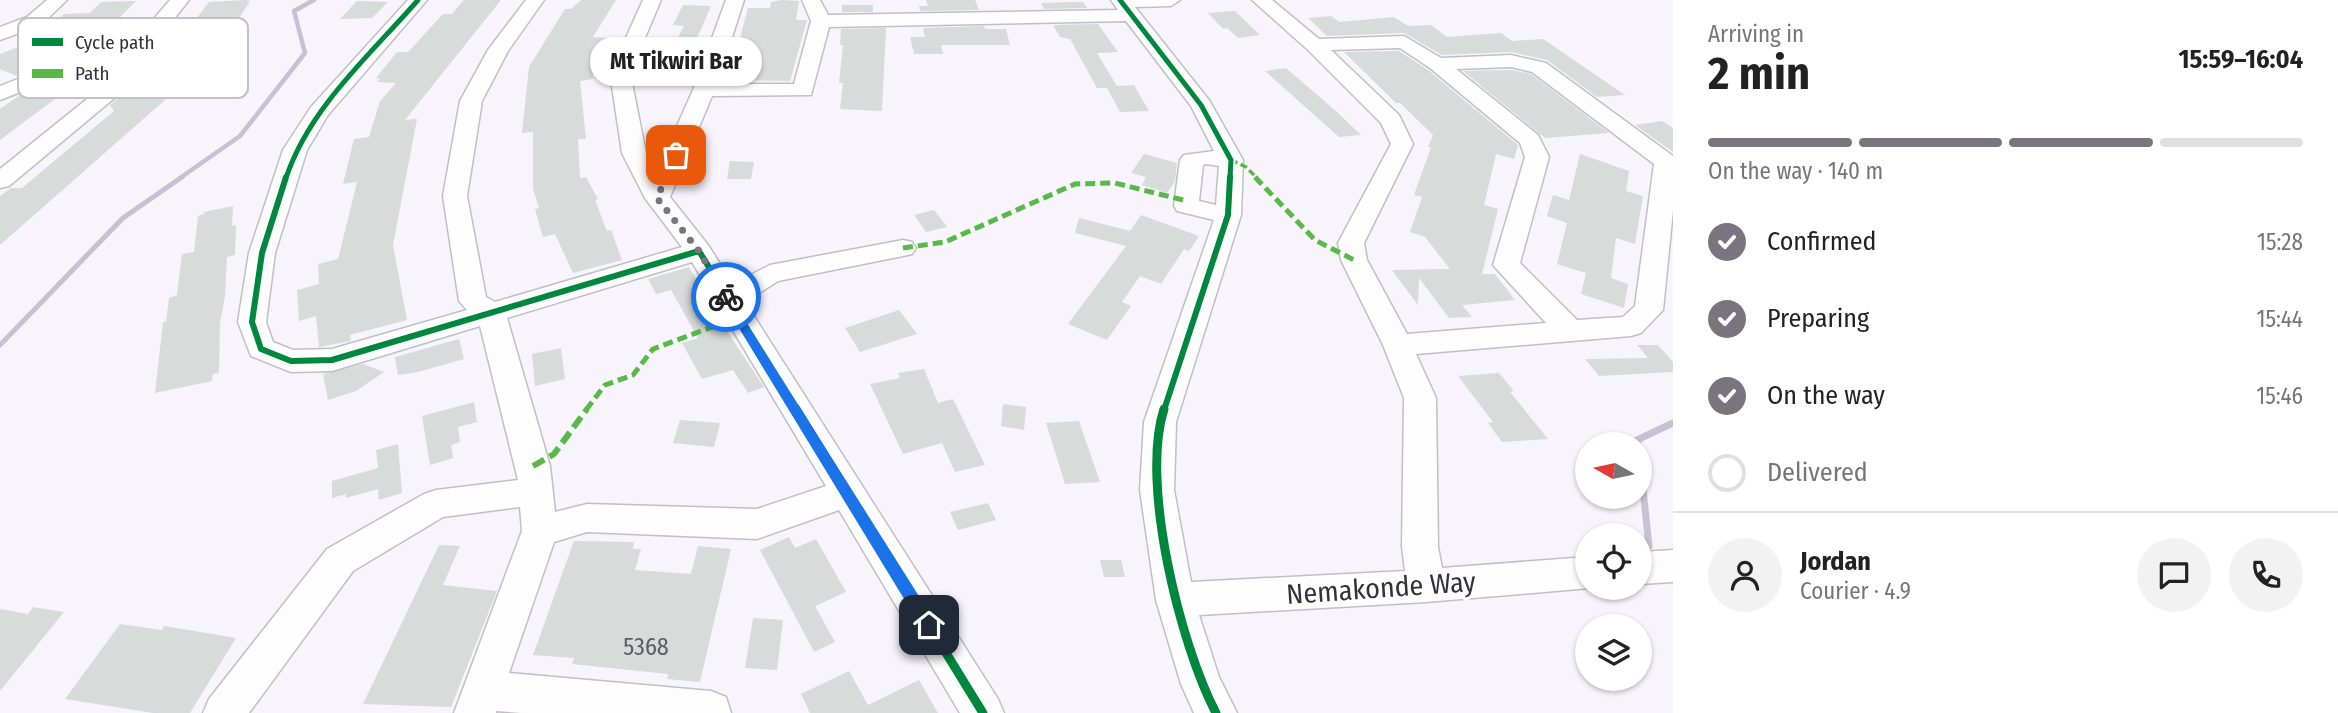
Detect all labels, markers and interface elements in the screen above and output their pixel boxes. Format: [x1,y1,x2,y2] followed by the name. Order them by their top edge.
[18,18,248,98] legend
[1708,20,1804,48] text: Arriving in
[75,31,154,54] text: Cycle path
[590,36,762,85] callout: Mt Tikwiri Bar
[2179,44,2303,75] text: 15:59–16:04
[1708,46,1810,101] text: 2 min
[610,47,742,75] text: Mt Tikwiri Bar
[75,62,110,85] text: Path
[646,125,706,185] pin
[657,136,695,174] icon: bag
[1708,157,1883,185] text: On the way · 140 m
[1708,223,1746,261] icon: check
[1767,226,1877,257] text: Confirmed
[2257,228,2303,256] text: 15:28
[691,262,761,332] courier
[707,278,745,316] icon: bike
[1708,300,1746,338] icon: check
[1767,303,1869,334] text: Preparing
[2256,305,2303,333] text: 15:44
[1708,377,1746,415] icon: check
[1767,380,1885,411] text: On the way
[2256,382,2303,410] text: 15:46
[1575,432,1652,509] north arrow
[1575,432,1652,691] map controls
[1767,457,1868,488] text: Delivered
[1575,523,1652,600] button: locate
[1708,538,1782,612] button: person
[2137,538,2211,612] button: chat
[2229,538,2303,612] button: phone
[1800,546,1871,577] text: Jordan
[1285,565,1477,611] street label: Nemakonde Way
[1800,577,1911,605] text: Courier · 4.9
[899,595,959,655] pin
[910,606,948,644] icon: home
[1575,614,1652,691] button: layers
[623,633,669,661] house number: 5368

